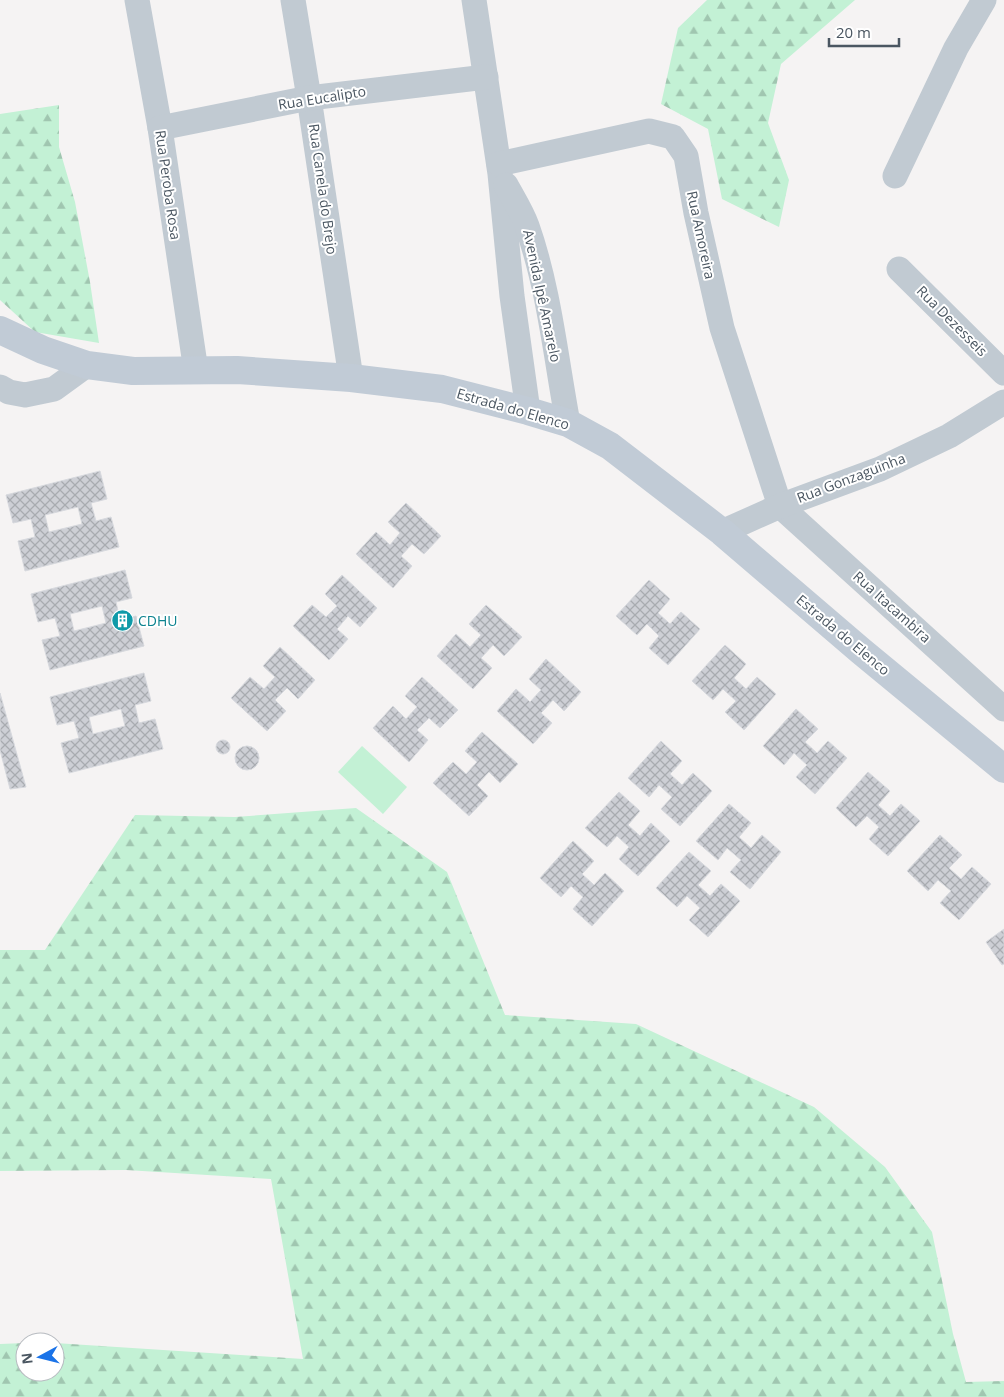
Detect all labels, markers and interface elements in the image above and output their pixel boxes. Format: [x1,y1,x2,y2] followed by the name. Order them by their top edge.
[829,15,899,47] scale bar
[836,22,871,42] text: 20 m
[277,81,367,114] street label: Rua Eucalipto
[305,122,342,256] street label: Rua Canela do Brejo
[151,129,186,241] street label: Rua Peroba Rosa
[683,189,720,281] street label: Rua Amoreira
[519,228,566,364] street label: Avenida Ipê Amarelo
[913,281,992,360] street label: Rua Dezesseis
[455,383,572,434] street label: Estrada do Elenco
[794,448,908,507] street label: Rua Gonzaguinha
[849,567,935,647] street label: Rua Itacambira
[793,590,894,679] street label: Estrada do Elenco
[110,609,134,633] building icon: CDHU
[138,611,178,630] place label: CDHU
[15,1332,65,1382] north arrow
[16,1352,37,1365] text: N

